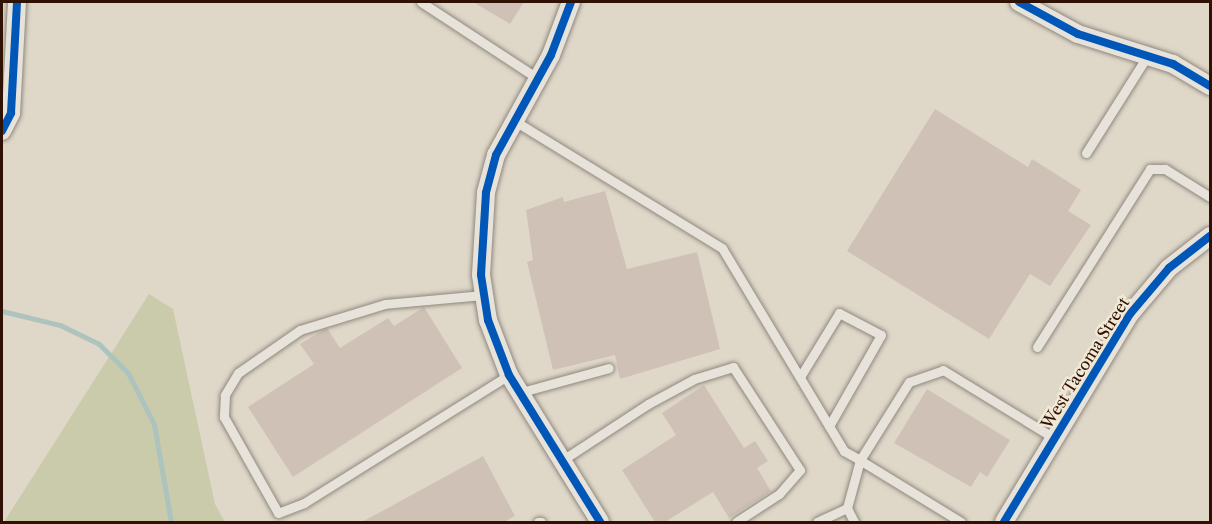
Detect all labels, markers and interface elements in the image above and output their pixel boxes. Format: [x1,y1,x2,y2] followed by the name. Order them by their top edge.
[1037,293,1133,433] street label: West Tacoma Street

